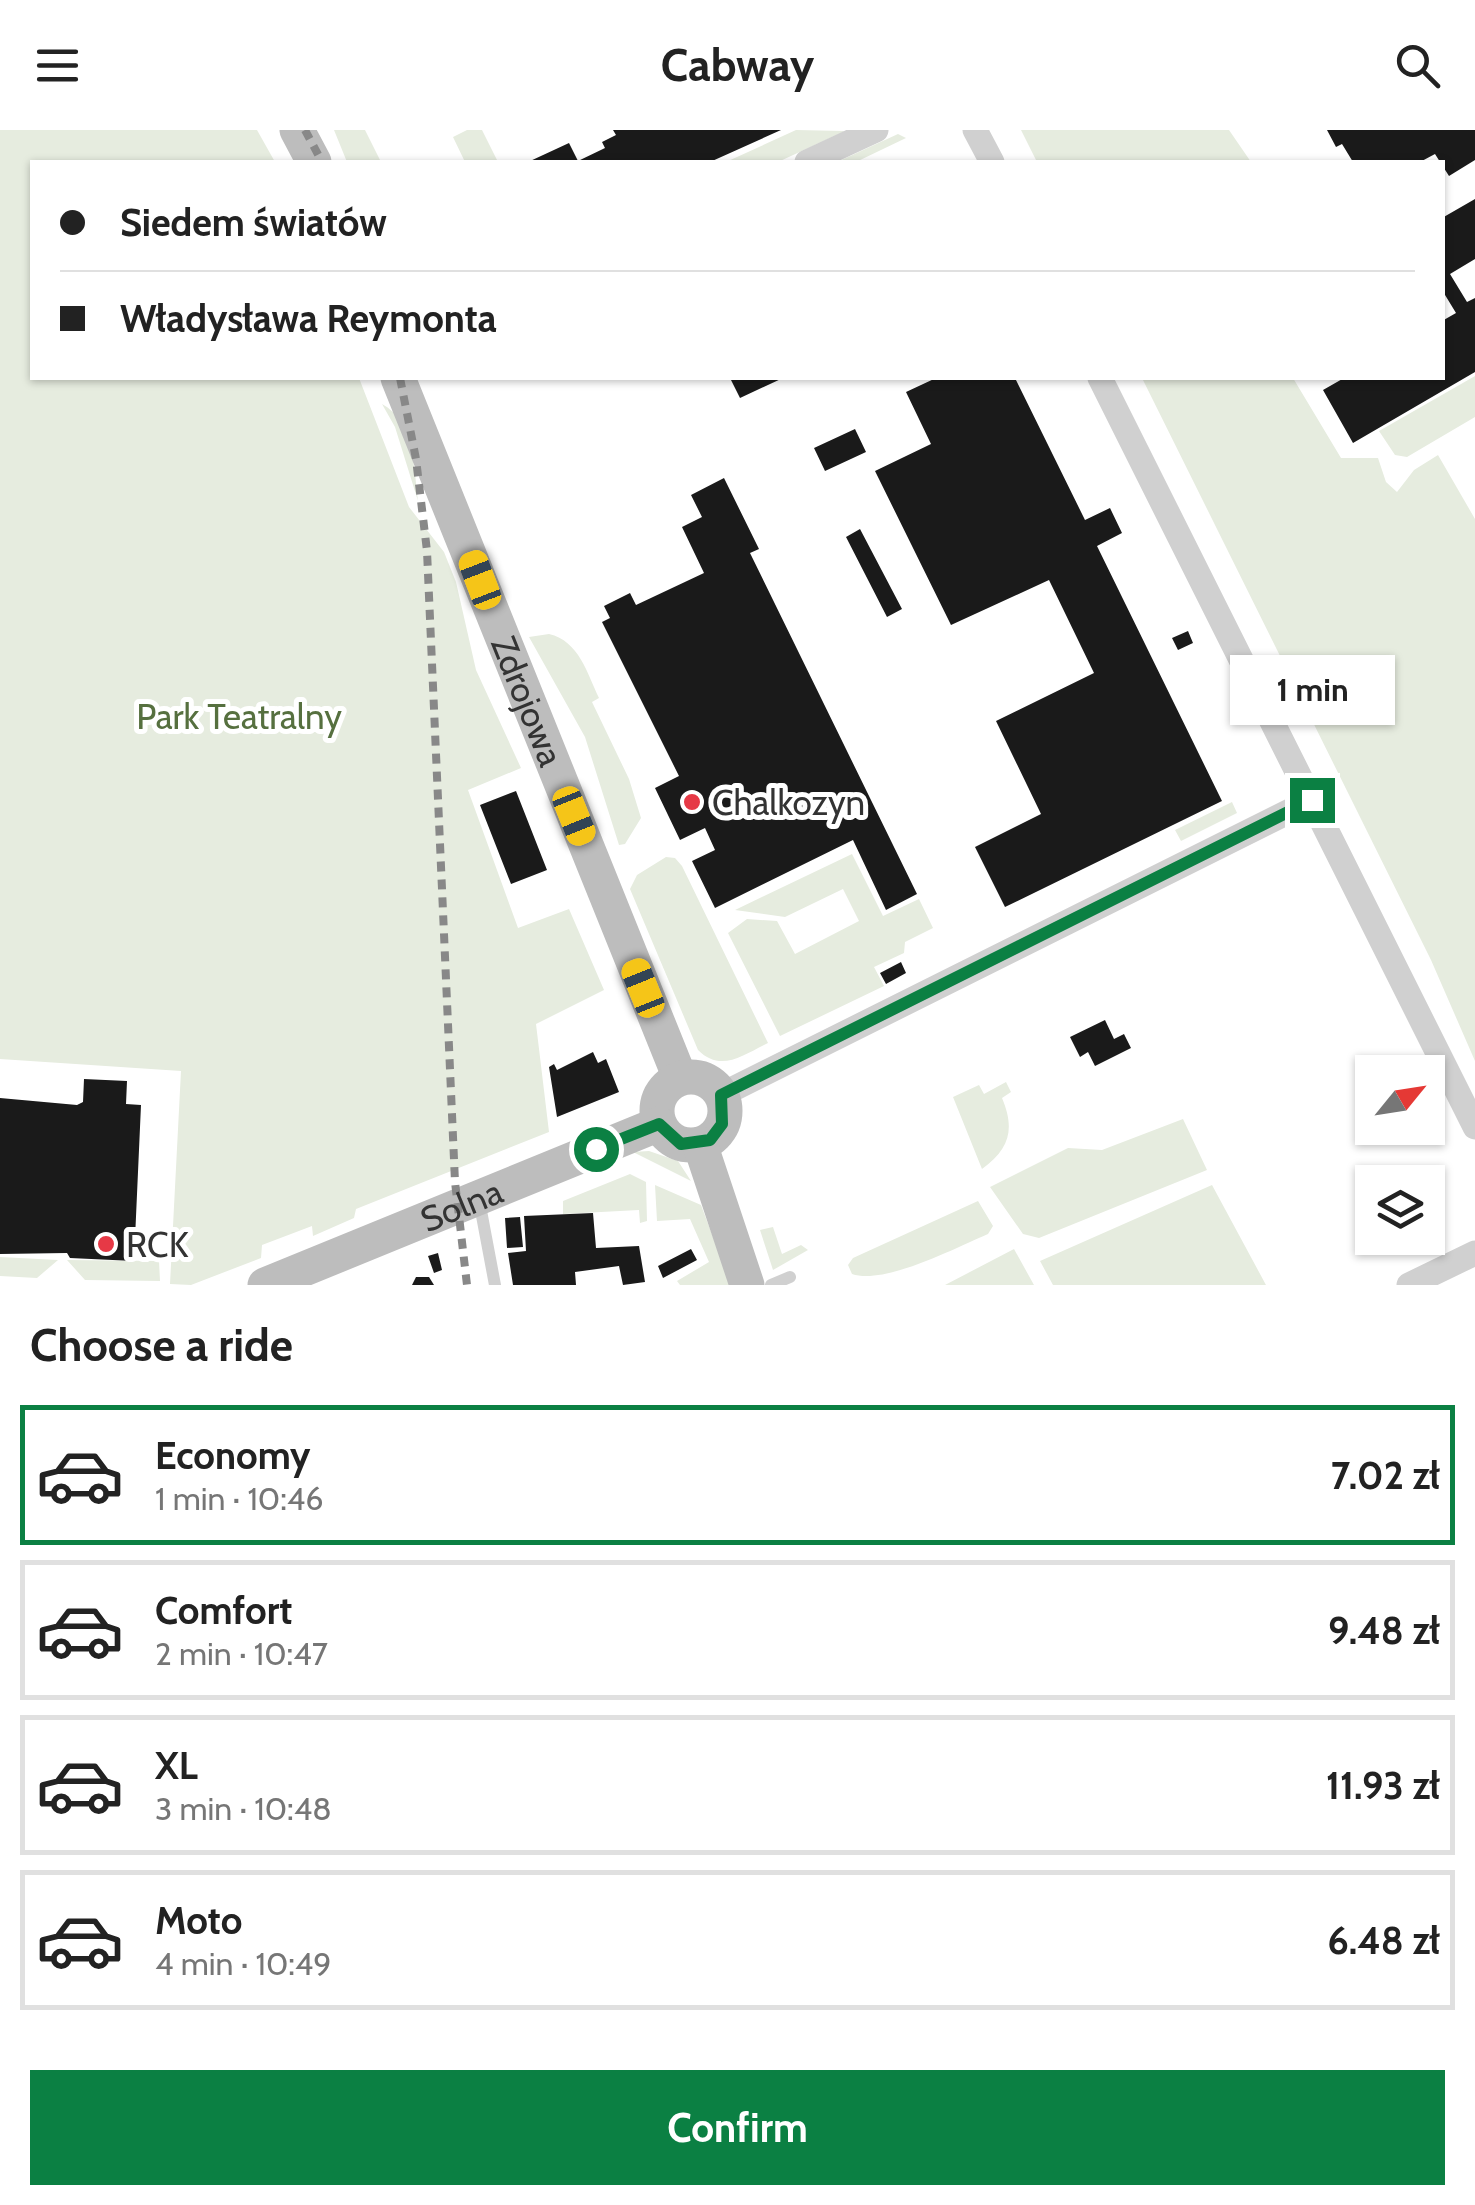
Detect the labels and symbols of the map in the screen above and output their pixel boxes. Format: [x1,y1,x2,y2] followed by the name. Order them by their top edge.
[455,547,505,613] car
[483,630,573,772] street label: Zdrojowa
[1230,655,1394,725] callout: 1 min
[136,695,342,738] park label: Park Teatralny
[1290,778,1335,823] route end
[712,781,865,824] place label: Chalkozyn
[549,783,599,849] car
[681,791,703,813] marker: Chalkozyn
[618,955,668,1021] car
[1355,1055,1445,1145] north arrow
[574,1127,619,1172] route start
[414,1169,509,1241] street label: Solna
[126,1223,189,1266] place label: RCK
[95,1233,117,1255] marker: RCK

